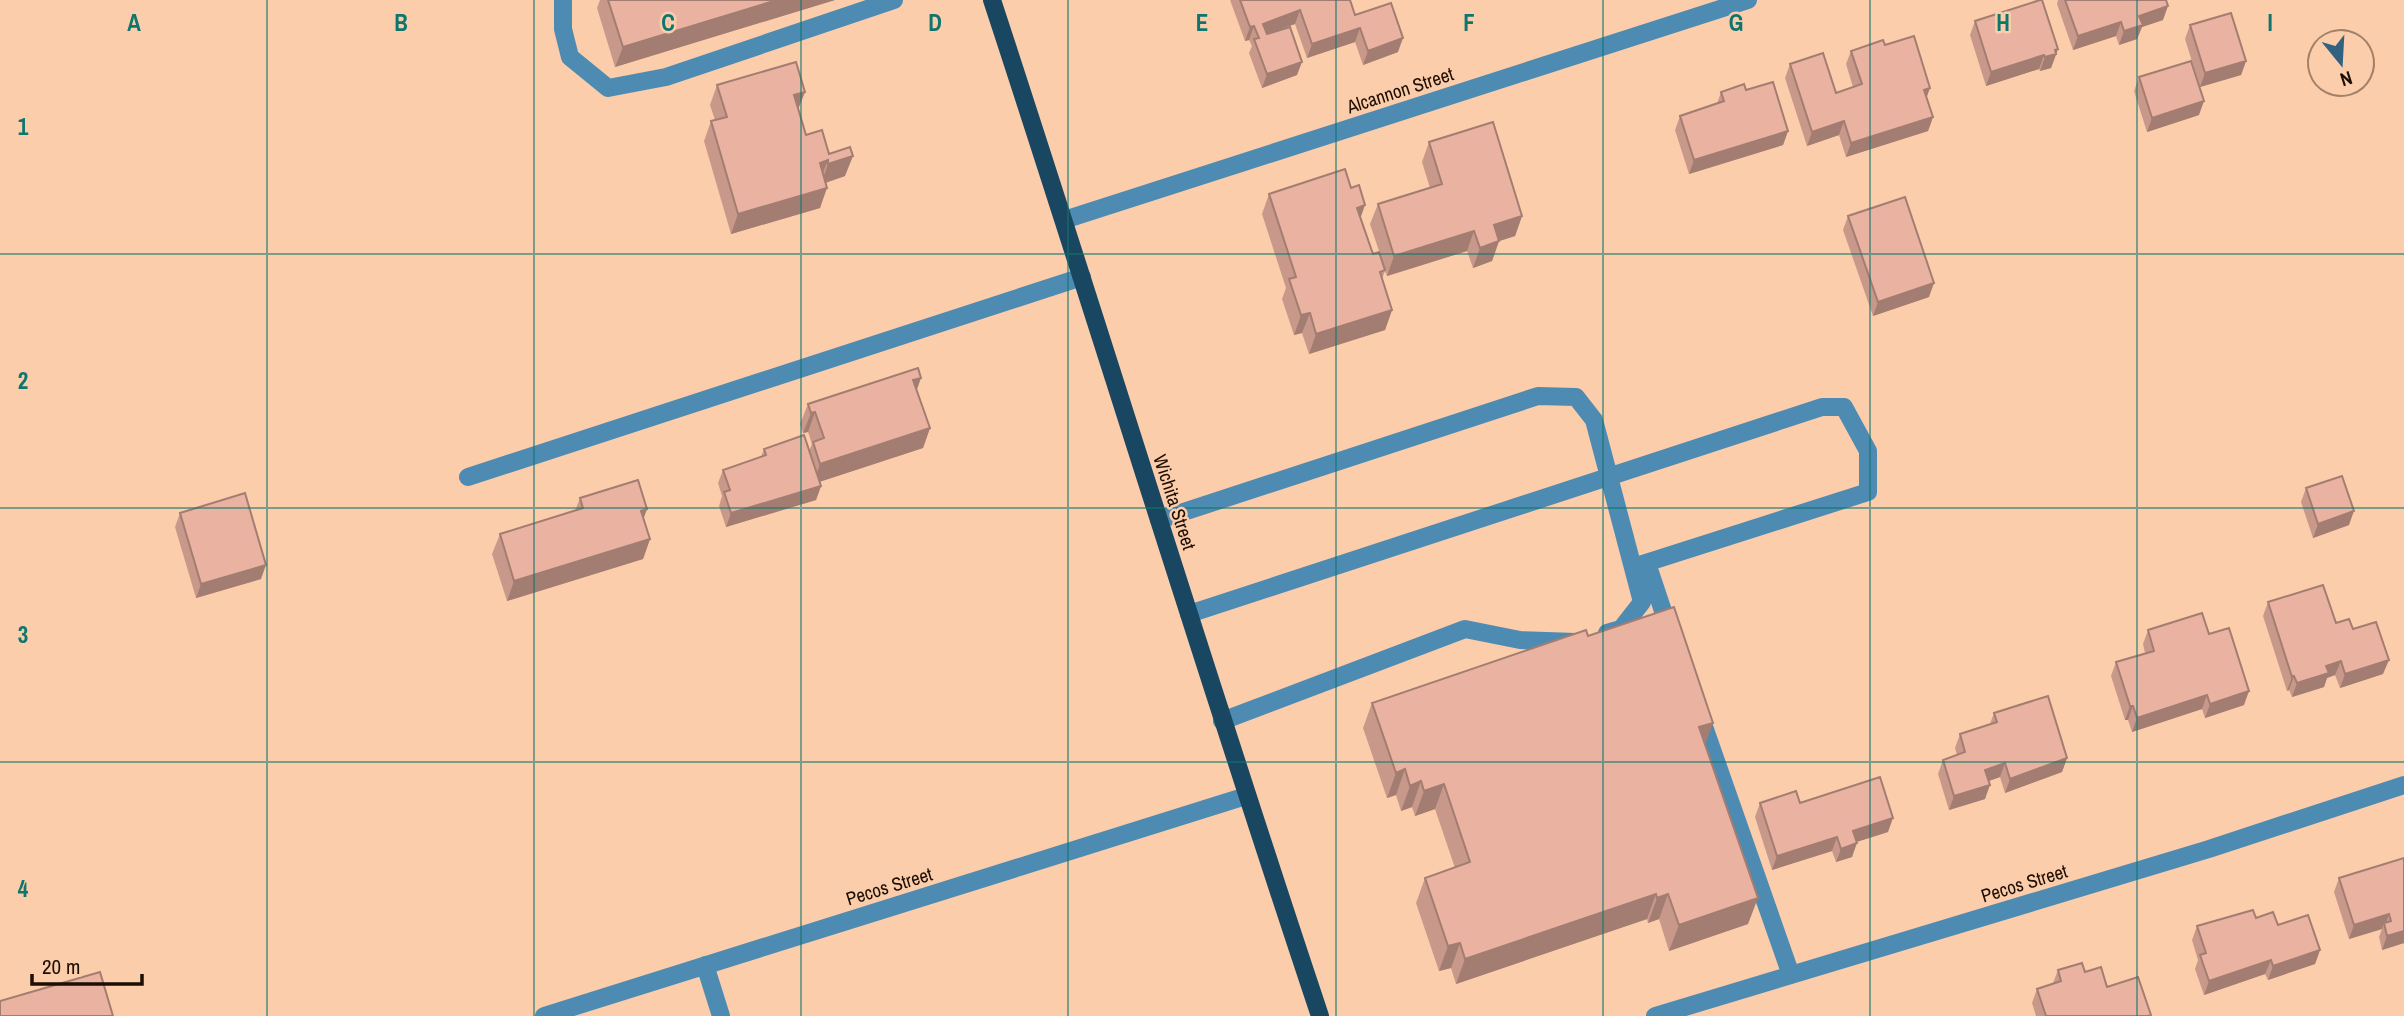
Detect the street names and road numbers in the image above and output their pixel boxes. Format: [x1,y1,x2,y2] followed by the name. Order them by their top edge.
[1342,60,1457,120] street label: Alcannon Street
[1147,451,1203,554] street label: Wichita Street
[1978,857,2071,908] street label: Pecos Street
[843,860,936,911] street label: Pecos Street

